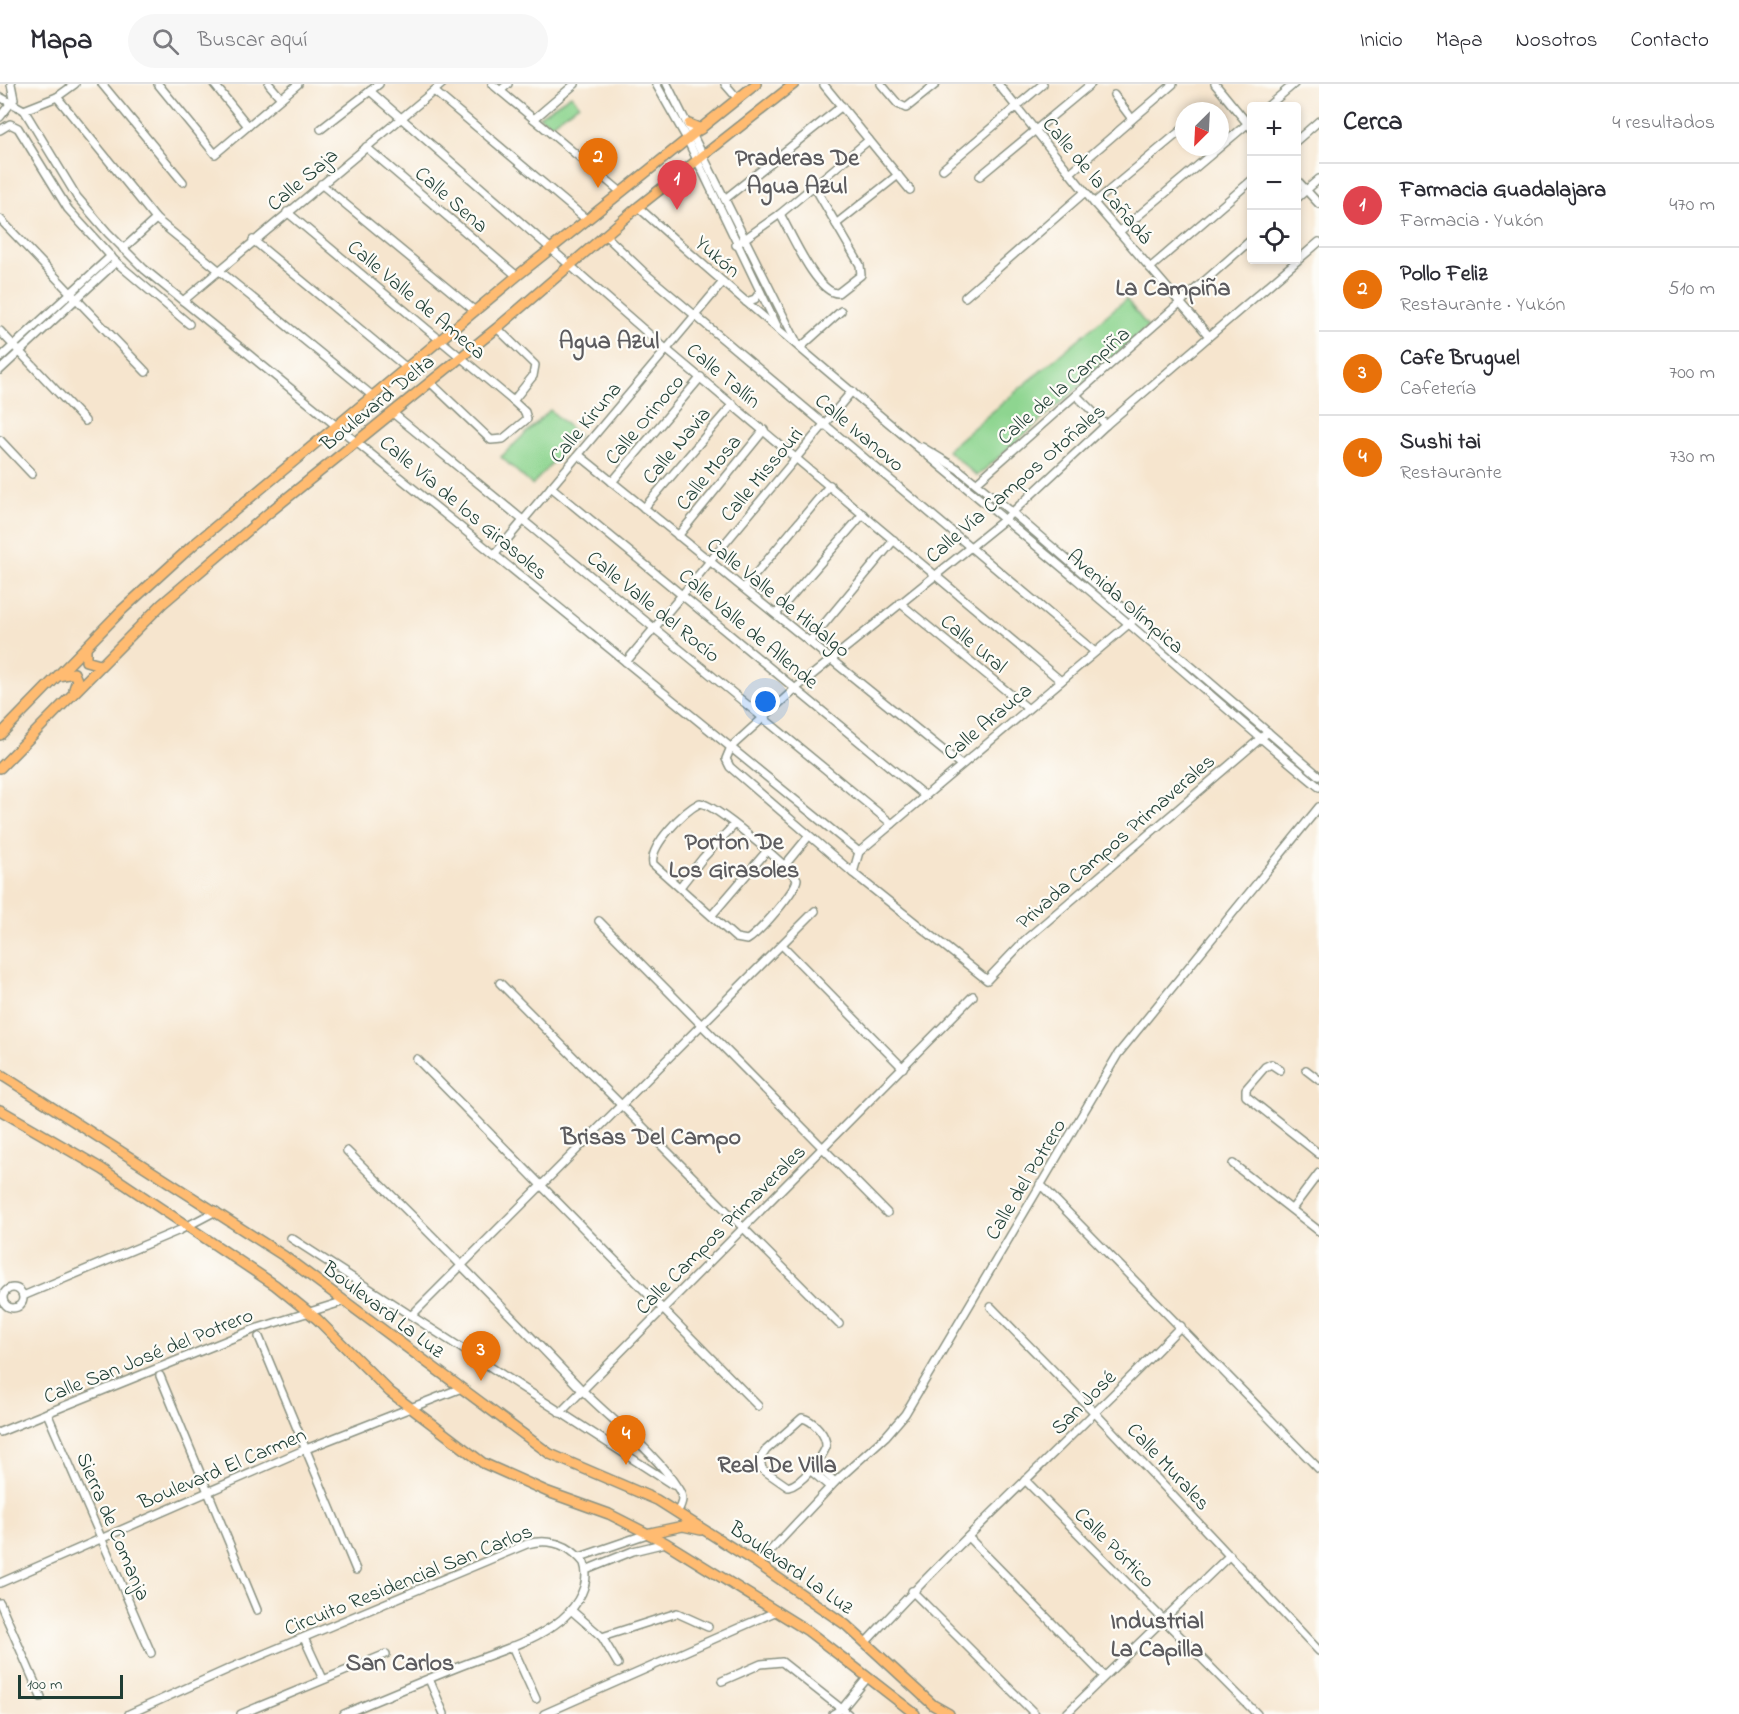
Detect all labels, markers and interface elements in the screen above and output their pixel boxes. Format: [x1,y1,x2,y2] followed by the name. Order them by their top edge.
[128,14,548,68] search box
[30,21,92,62] text: Mapa
[149,25,182,58] icon: search
[197,25,307,57] text: Buscar aquí
[1360,26,1403,56] text: Inicio
[1436,26,1483,56] text: Mapa
[1516,26,1598,56] text: Nosotros
[1631,26,1709,56] text: Contacto
[1175,102,1229,156] north arrow
[1247,102,1301,264] map controls
[1247,102,1301,156] button: +
[1343,104,1403,142] text: Cerca
[1612,109,1715,138] text: 4 resultados
[1034,111,1159,252] street label: Calle de la Cañadá
[578,138,618,188] pin: 2
[261,142,345,219] street label: Calle Saja
[735,142,860,206] district label: Praderas De Agua Azul
[1247,156,1301,210] button: −
[407,160,494,241] street label: Calle Sena
[658,160,696,210] pin: 1
[1400,175,1606,207] text: Farmacia Guadalajara
[1359,191,1366,220] text: 1
[1669,191,1715,220] text: 470 m
[1400,207,1543,236] text: Farmacia · Yukón
[1247,210,1301,264] button: locate
[687,229,746,286] street label: Yukón
[340,233,492,368] street label: Calle Valle de Ameca
[1400,259,1488,291] text: Pollo Feliz
[1116,272,1230,307] district label: La Campiña
[1358,275,1367,304] text: 2
[1668,275,1715,304] text: 510 m
[1400,291,1565,320] text: Restaurante · Yukón
[991,320,1137,453] street label: Calle de la Campiña
[559,325,659,361] district label: Agua Azul
[679,336,767,417] street label: Calle Tallín
[1400,343,1520,375] text: Cafe Bruguel
[314,348,442,460] street label: Boulevard Delta
[1358,359,1367,388] text: 3
[1669,359,1715,388] text: 700 m
[599,368,692,472] street label: Calle Orinoco
[1400,375,1476,404] text: Cafetería
[543,376,630,471] street label: Calle Kiruna
[807,387,910,480] street label: Calle Ivanovo
[920,398,1113,571] street label: Calle Vía Campos Otoñales
[636,401,719,492] street label: Calle Navia
[714,421,811,529] street label: Calle Missouri
[1400,427,1481,459] text: Sushi tai
[372,429,554,588] street label: Calle Vía de los Girasoles
[669,429,750,518] street label: Calle Mosa
[1358,443,1367,472] text: 4
[1669,443,1715,472] text: 730 m
[1400,459,1502,488] text: Restaurante
[698,531,856,668] street label: Calle Valle de Hidalgo
[1059,543,1190,662] street label: Avenida Olímpica
[580,544,726,671] street label: Calle Valle del Rocío
[671,562,825,698] street label: Calle Valle de Allende
[933,608,1013,681] street label: Calle Ural
[937,676,1039,769] street label: Calle Arauca
[751,687,780,716] your location
[1010,748,1222,937] street label: Privada Campos Primaverales
[669,826,799,889] district label: Porton De Los Girasoles
[979,1114,1075,1246] street label: Calle del Potrero
[560,1121,741,1156] district label: Brisas Del Campo
[629,1138,814,1323] street label: Calle Campos Primaverales
[315,1254,450,1367] street label: Boulevard La Luz
[39,1301,258,1413] street label: Calle San José del Potrero
[462,1332,500,1381] pin: 3
[1045,1364,1124,1443] street label: San José
[606,1416,646,1465] pin: 4
[1119,1417,1216,1518] street label: Calle Murales
[133,1421,311,1519] street label: Boulevard El Carmen
[67,1448,157,1606] street label: Sierra de Comanja
[717,1449,837,1484] district label: Real De Villa
[1066,1501,1161,1596] street label: Calle Pórtico
[722,1514,859,1623] street label: Boulevard La Luz
[280,1517,537,1644] street label: Circuito Residencial San Carlos
[1110,1605,1204,1668] district label: Industrial La Capilla
[346,1647,454,1682] district label: San Carlos
[18,1672,123,1700] scale bar
[27,1673,62,1697] text: 100 m

